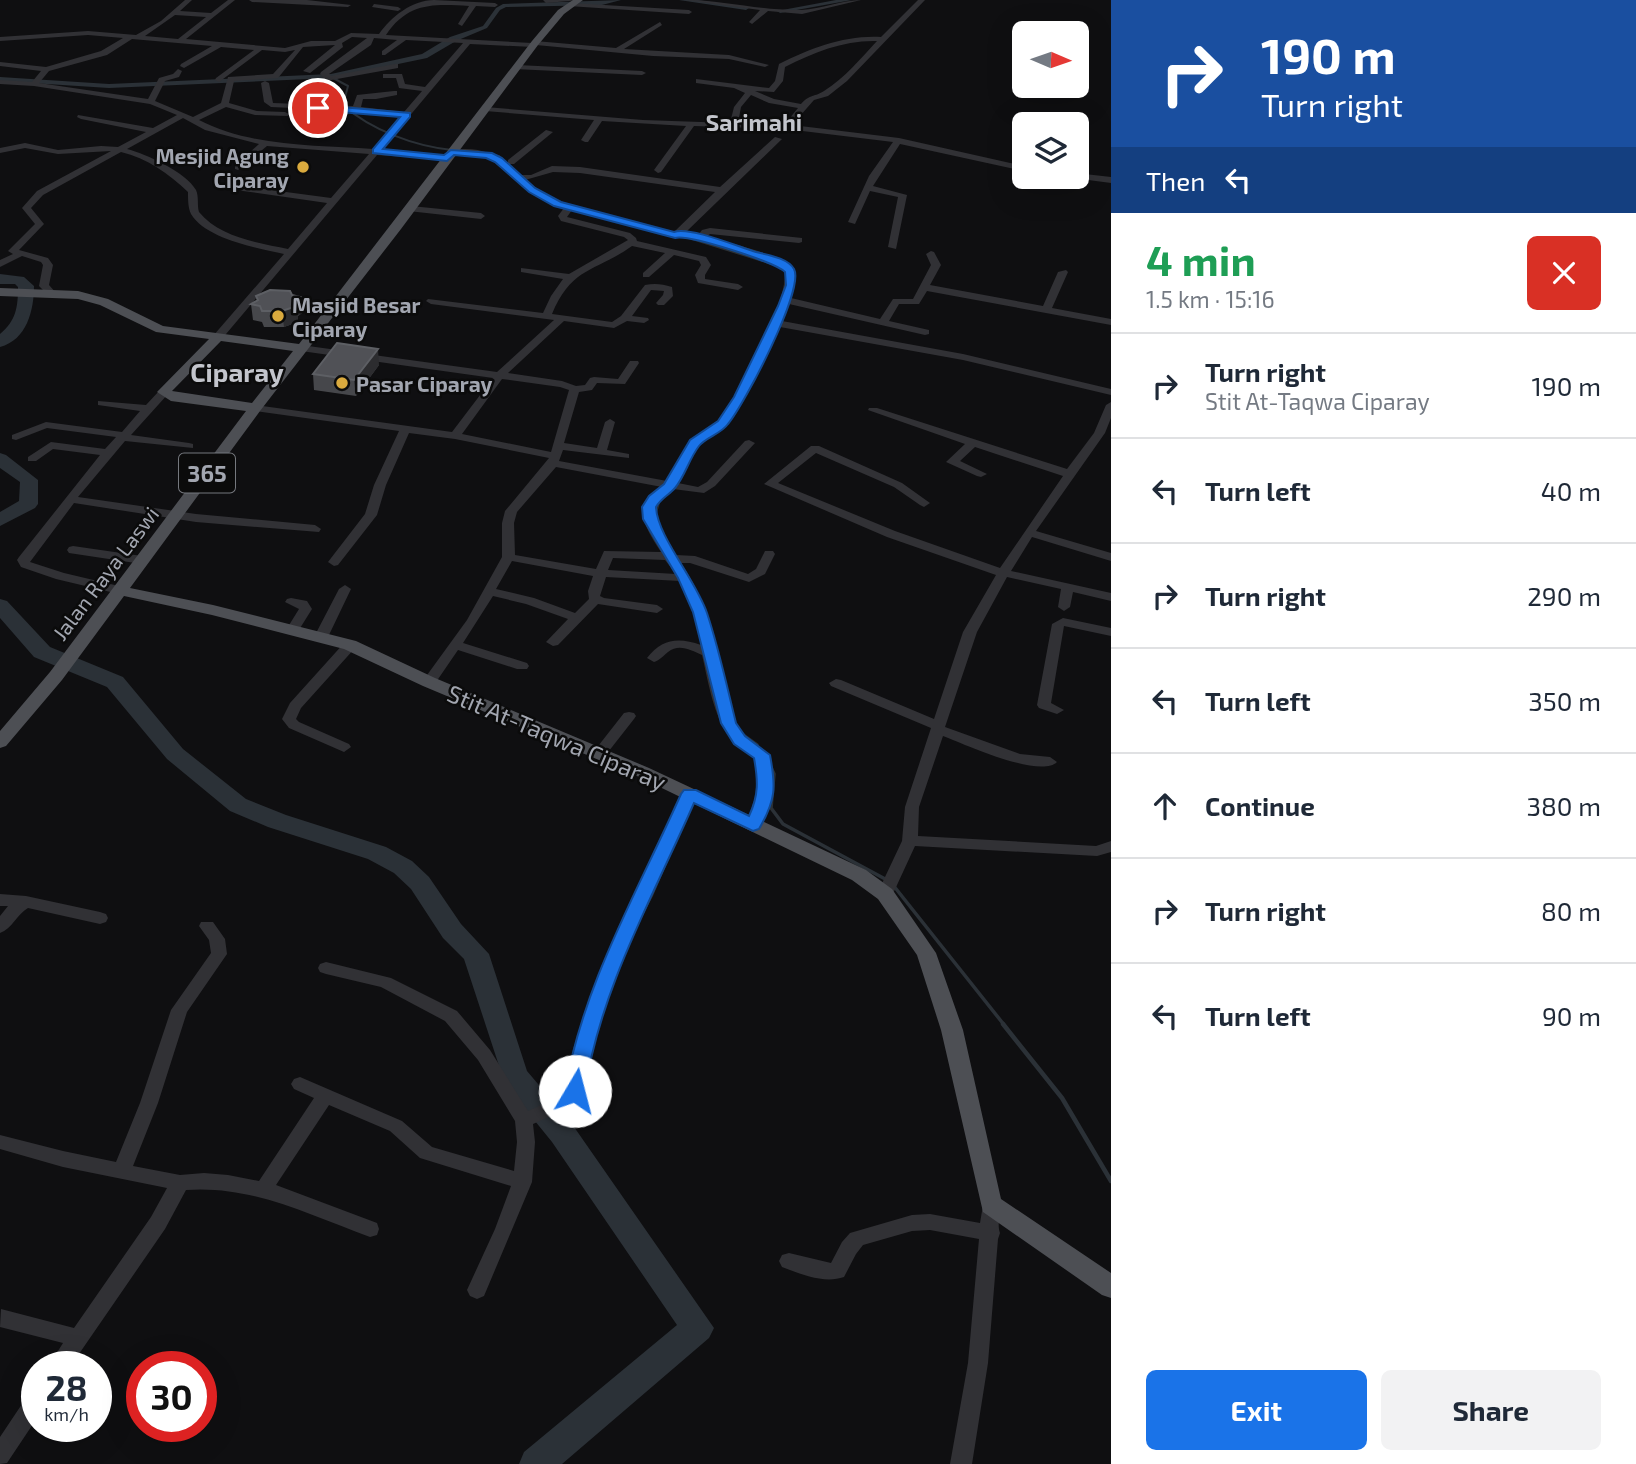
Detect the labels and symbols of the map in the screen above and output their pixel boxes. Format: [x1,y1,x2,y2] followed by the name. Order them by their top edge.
[1012,21,1088,98] north arrow
[288,78,348,138] pin
[706,108,802,136] district label: Sarimahi
[155,143,289,193] place label: Mesjid Agung Ciparay
[295,159,311,175] marker: Mesjid Agung Ciparay
[292,292,420,342] place label: Masjid Besar Ciparay
[270,308,286,324] marker: Masjid Besar Ciparay
[190,356,284,388] district label: Ciparay
[356,371,493,397] place label: Pasar Ciparay
[334,375,350,391] marker: Pasar Ciparay
[179,453,235,492] road number: 365
[47,501,163,645] street label: Jalan Raya Laswi
[443,678,671,796] street label: Stit At-Taqwa Ciparay
[538,1054,612,1128] position arrow
[126,1351,217,1442] speed limit sign: 30

